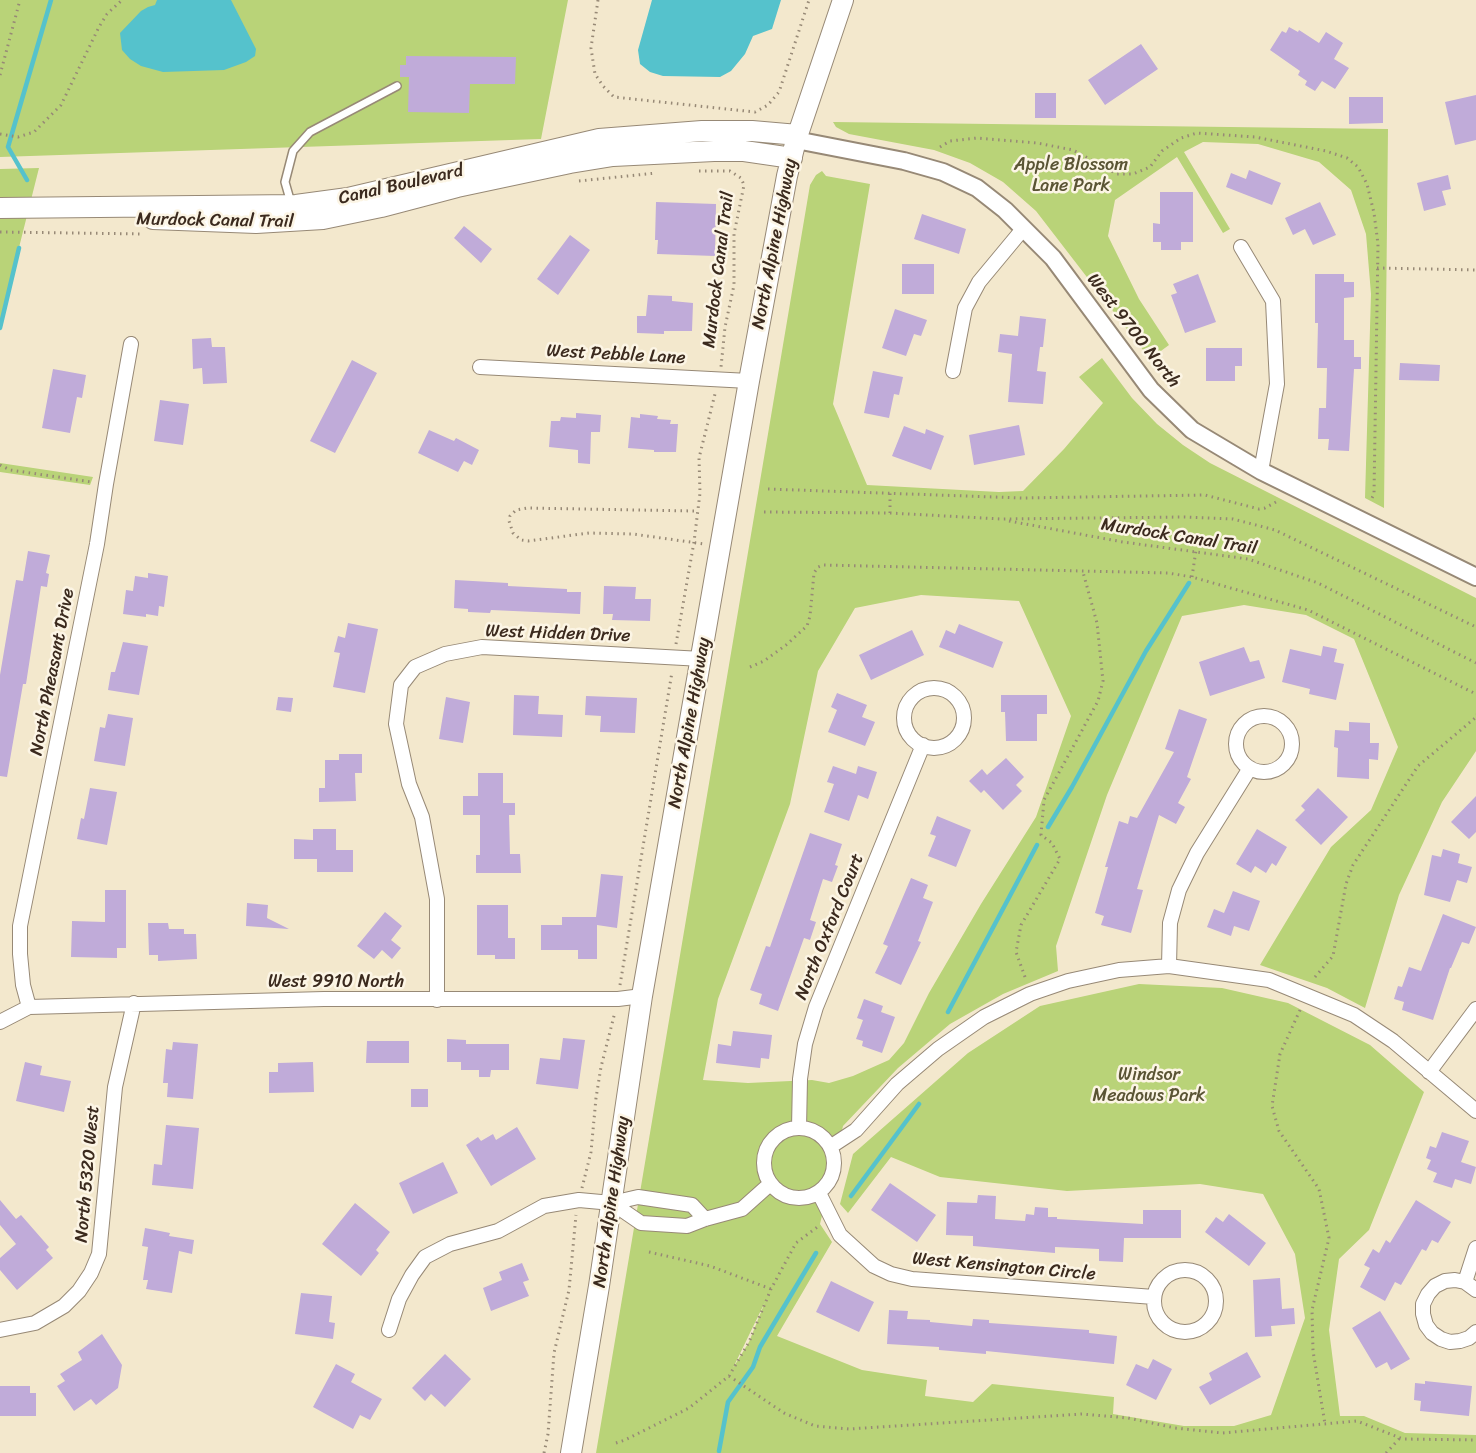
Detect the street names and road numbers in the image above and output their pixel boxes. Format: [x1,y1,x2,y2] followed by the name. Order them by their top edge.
[748,157,802,331] street label: North Alpine Highway
[337,160,465,210] street label: Canal Boulevard
[699,191,739,349] street label: Murdock Canal Trail
[136,209,294,233] street label: Murdock Canal Trail
[1082,270,1184,392] street label: West 9700 North
[546,341,686,369] street label: West Pebble Lane
[1100,514,1258,560] street label: Murdock Canal Trail
[26,587,80,757] street label: North Pheasant Drive
[485,621,631,647] street label: West Hidden Drive
[664,636,716,810] street label: North Alpine Highway
[791,851,869,1003] street label: North Oxford Court
[268,971,404,993] street label: West 9910 North
[71,1105,105,1243] street label: North 5320 West
[589,1115,635,1289] street label: North Alpine Highway
[911,1248,1097,1286] street label: West Kensington Circle

